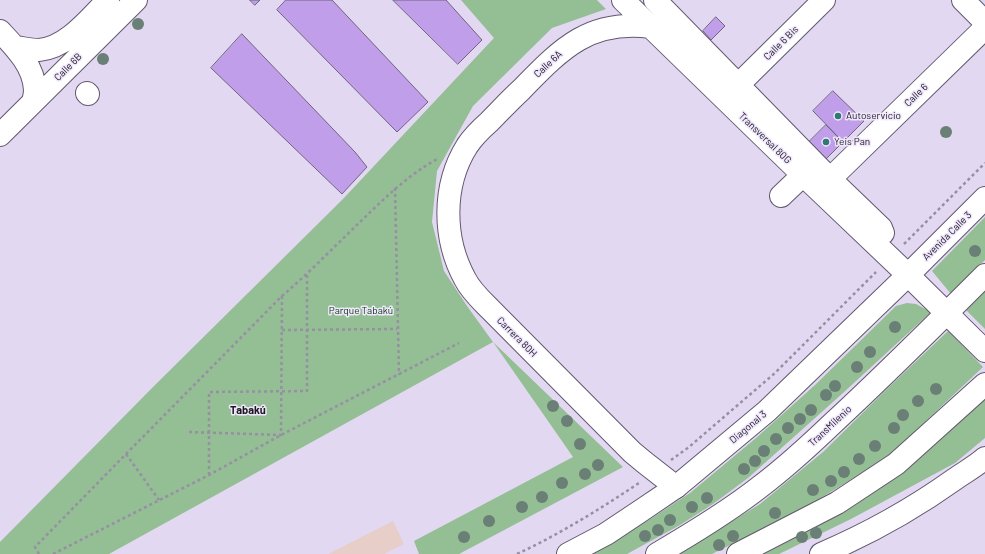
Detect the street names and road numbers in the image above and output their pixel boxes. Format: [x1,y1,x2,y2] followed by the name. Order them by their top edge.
[761,23,801,63] street label: Calle 6 Bis
[531,48,565,80] street label: Calle 6A
[52,51,84,83] street label: Calle 6B
[902,81,930,109] street label: Calle 6
[736,110,794,166] street label: Transversal 80G
[920,209,974,263] street label: Avenida Calle 3
[494,314,540,360] street label: Carrera 80H
[806,403,854,449] street label: TransMilenio
[727,408,769,446] street label: Diagonal 3

